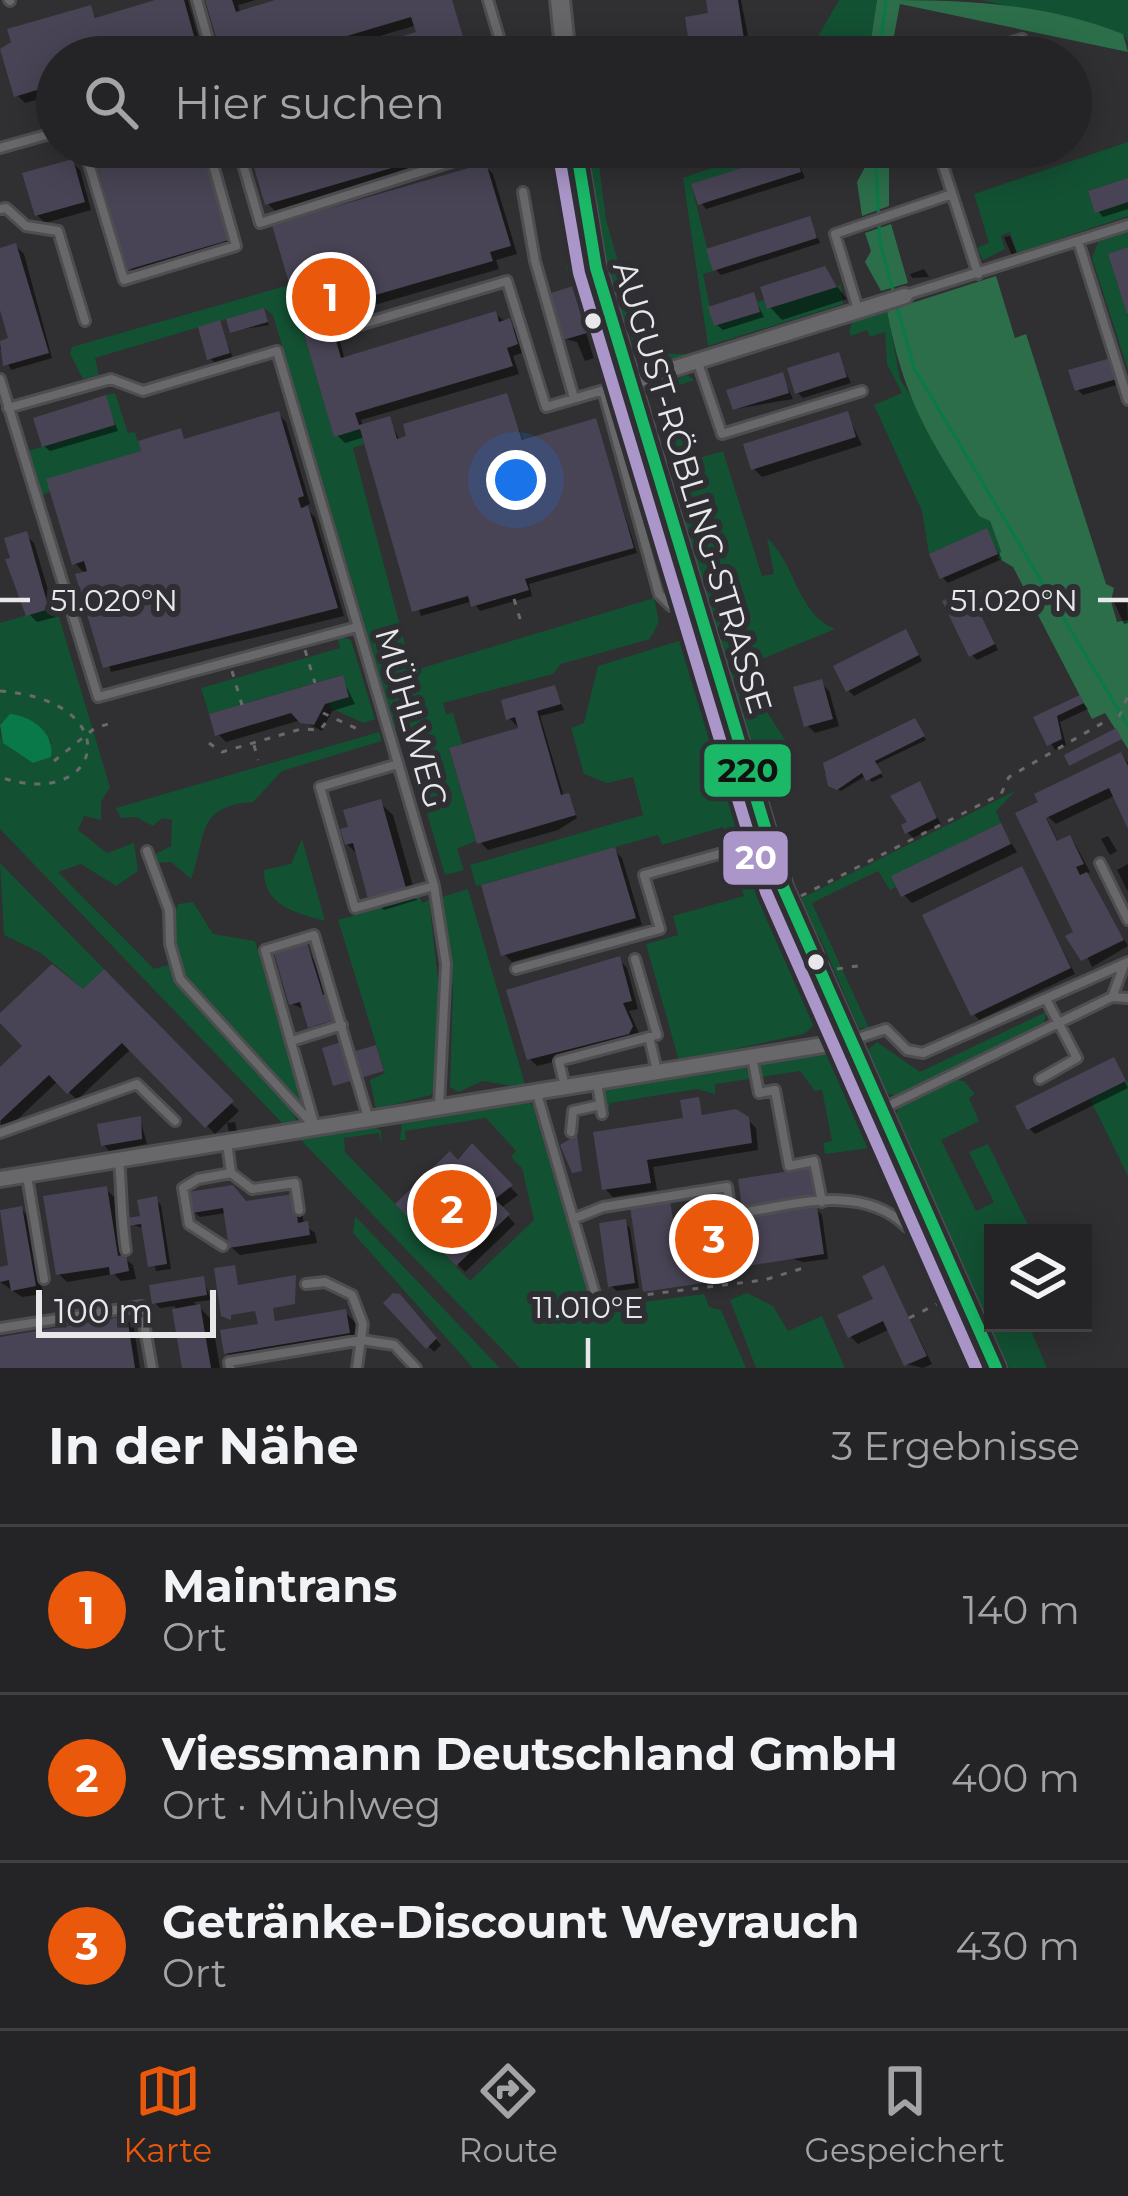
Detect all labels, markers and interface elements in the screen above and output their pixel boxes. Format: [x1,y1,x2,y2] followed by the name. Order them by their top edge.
[36,36,1092,168] search box
[78,69,144,135] icon: search
[174,75,445,130] text: Hier suchen
[292,252,370,342] pin: 1
[605,256,781,718] street label: AUGUST-RÖBLING-STRASSE
[582,310,604,332] unlabelled marker
[486,450,546,510] your location
[50,582,178,619] text: 51.020°N
[950,582,1078,619] text: 51.020°N
[367,623,457,813] street label: MÜHLWEG
[702,742,793,799] line badge: 220
[717,750,779,790] text: 220
[721,829,790,887] line badge: 20
[735,837,777,877] text: 20
[805,951,827,973] unlabelled marker
[413,1164,491,1254] pin: 2
[675,1194,753,1284] pin: 3
[984,1224,1092,1332] map controls
[984,1224,1092,1332] button: layers
[36,1284,216,1337] scale bar
[533,1289,643,1326] text: 11.010°E
[54,1291,153,1331] text: 100 m
[48,1415,359,1477] text: In der Nähe
[831,1422,1080,1470] text: 3 Ergebnisse
[162,1558,397,1613] text: Maintrans
[79,1586,95,1634] text: 1
[963,1586,1080,1634] text: 140 m
[162,1613,227,1661] text: Ort
[162,1726,898,1781] text: Viessmann Deutschland GmbH
[75,1754,99,1802] text: 2
[951,1754,1080,1802] text: 400 m
[162,1781,441,1829] text: Ort · Mühlweg
[162,1894,860,1949] text: Getränke-Discount Weyrauch
[75,1922,99,1970] text: 3
[955,1922,1080,1970] text: 430 m
[162,1949,227,1997] text: Ort
[123,2058,212,2170] tab: Karte
[459,2058,558,2170] tab: Route
[804,2058,1005,2170] tab: Gespeichert

